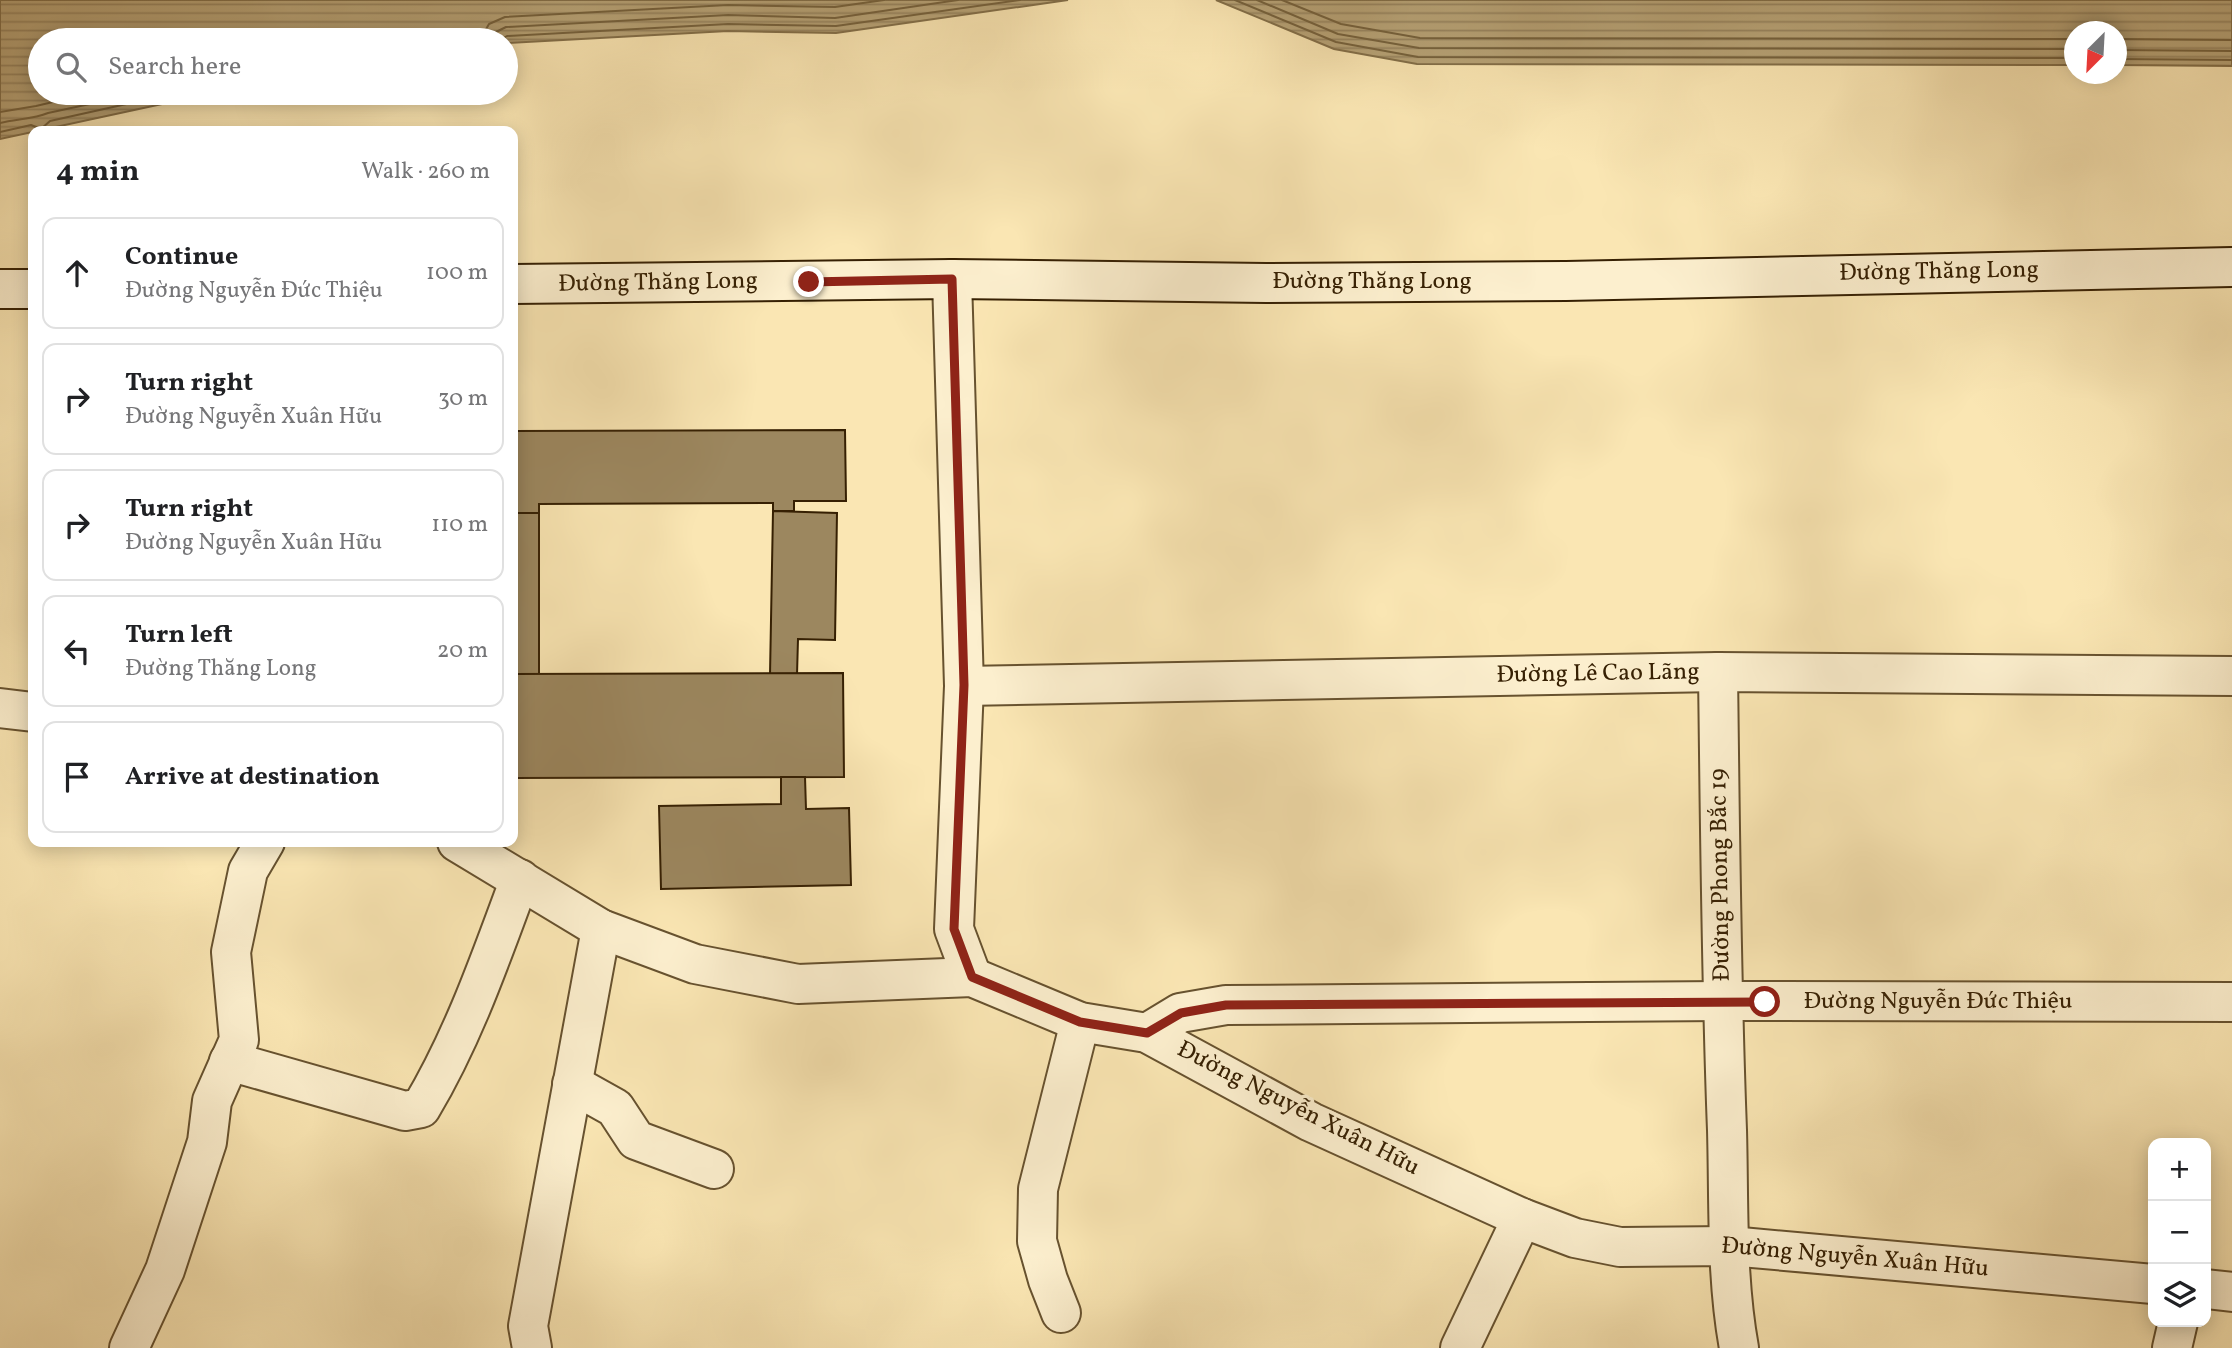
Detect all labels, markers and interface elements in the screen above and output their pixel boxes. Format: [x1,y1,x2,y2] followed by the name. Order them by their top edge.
[2064,21,2127,84] north arrow
[28,28,518,105] search box
[52,48,90,86] icon: search
[108,49,241,85] text: Search here
[56,151,140,193] text: 4 min
[361,156,490,188] text: Walk · 260 m
[125,239,238,275] text: Continue
[1839,253,2039,291] street label: Đường Thăng Long
[58,254,96,292] icon: ahead
[426,257,488,289] text: 100 m
[558,264,758,302] street label: Đường Thăng Long
[1272,265,1472,299] street label: Đường Thăng Long
[793,266,824,297] route end
[125,275,383,307] text: Đường Nguyễn Đức Thiệu
[125,365,253,401] text: Turn right
[58,380,96,418] icon: right
[438,383,488,415] text: 30 m
[125,401,382,433] text: Đường Nguyễn Xuân Hữu
[125,491,253,527] text: Turn right
[58,506,96,544] icon: right
[431,509,488,541] text: 110 m
[125,527,382,559] text: Đường Nguyễn Xuân Hữu
[125,617,233,653] text: Turn left
[58,632,96,670] icon: left
[437,635,488,667] text: 20 m
[125,653,316,685] text: Đường Thăng Long
[1496,655,1700,693] street label: Đường Lê Cao Lãng
[58,758,96,796] icon: arrive
[125,759,380,795] text: Arrive at destination
[1702,768,1740,982] street label: Đường Phong Bắc 19
[1804,985,2072,1019] street label: Đường Nguyễn Đức Thiệu
[1749,986,1780,1017] route start
[1171,1033,1425,1185] street label: Đường Nguyễn Xuân Hữu
[2148,1138,2211,1327] map controls
[2148,1138,2211,1201] button: +
[2148,1201,2211,1264] button: −
[1720,1229,1990,1287] street label: Đường Nguyễn Xuân Hữu
[2148,1264,2211,1327] button: layers

